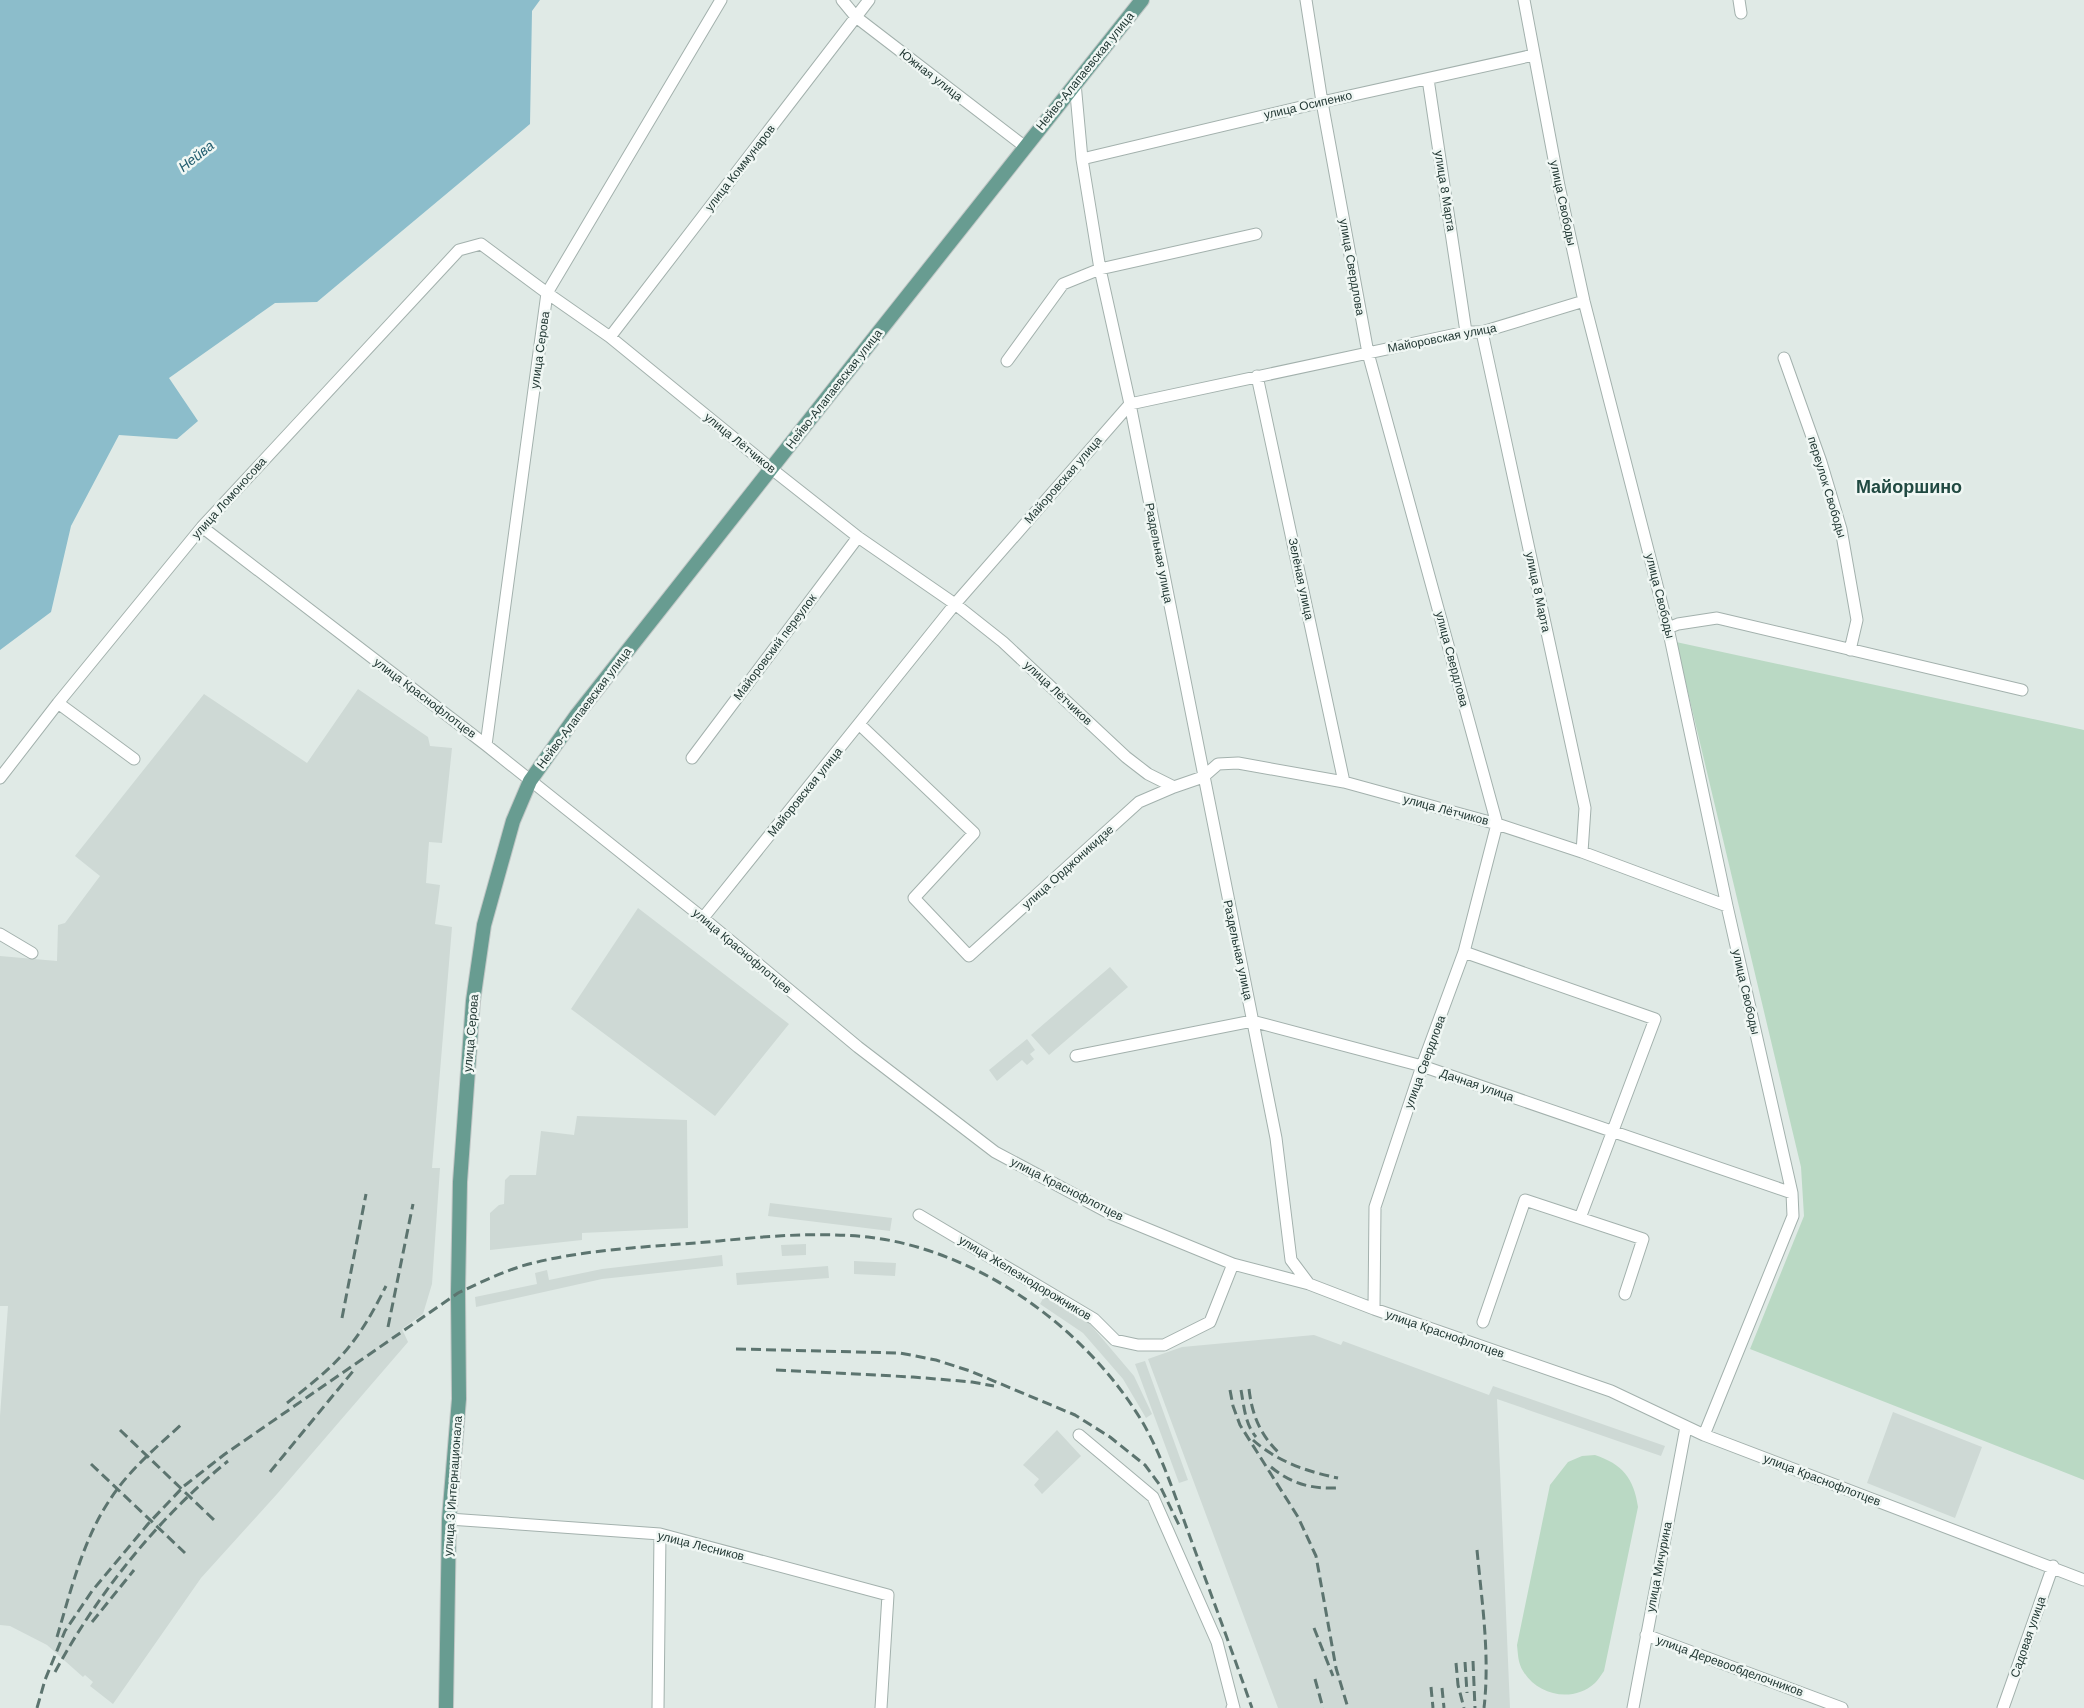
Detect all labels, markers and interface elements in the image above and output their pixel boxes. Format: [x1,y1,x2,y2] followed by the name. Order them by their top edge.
[1033,9,1137,133] street label: Нейво-Алапаевская улица
[897,46,966,104] street label: Южная улица
[1262,88,1354,122] street label: улица Осипенко
[702,122,778,214] street label: улица Коммунаров
[175,137,217,175] water label: Нейва
[1432,150,1458,233] street label: улица 8 Марта
[1547,159,1579,247] street label: улица Свободы
[1337,218,1367,317] street label: улица Свердлова
[528,310,552,390] street label: улица Серова
[1386,320,1498,355] street label: Майоровская улица
[783,326,885,452] street label: Нейво-Алапаевская улица
[701,410,779,476] street label: улица Лётчиков
[1021,433,1105,526] street label: Майоровская улица
[1805,435,1849,539] street label: переулок Свободы
[189,454,269,542] street label: улица Ломоносова
[1856,477,1962,497] district label: Майоршино
[1142,502,1176,605] street label: Раздельная улица
[1285,537,1317,622] street label: Зелёная улица
[1523,551,1553,634] street label: улица 8 Марта
[1643,552,1677,640] street label: улица Свободы
[731,591,820,703] street label: Майоровский переулок
[1433,610,1472,708] street label: улица Свердлова
[534,645,634,771] street label: Нейво-Алапаевская улица
[371,655,479,741] street label: улица Краснофлотцев
[1021,658,1095,728] street label: улица Лётчиков
[765,744,846,839] street label: Майоровская улица
[1402,792,1490,828] street label: улица Лётчиков
[1019,822,1117,912] street label: улица Орджоникидзе
[1221,899,1256,1002] street label: Раздельная улица
[690,906,794,996] street label: улица Краснофлотцев
[1729,948,1763,1036] street label: улица Свободы
[461,993,481,1072] street label: улица Серова
[1402,1013,1448,1110] street label: улица Свердлова
[1438,1066,1516,1104] street label: Дачная улица
[1008,1155,1126,1223] street label: улица Краснофлотцев
[956,1233,1094,1323] street label: улица Железнодорожников
[1384,1307,1506,1361] street label: улица Краснофлотцев
[441,1415,465,1557] street label: улица 3 Интернационала
[1761,1451,1883,1509] street label: улица Краснофлотцев
[1643,1520,1675,1613] street label: улица Мичурина
[656,1528,746,1564] street label: улица Лесников
[2008,1594,2049,1679] street label: Садовая улица
[1655,1633,1805,1699] street label: улица Деревообделочников

